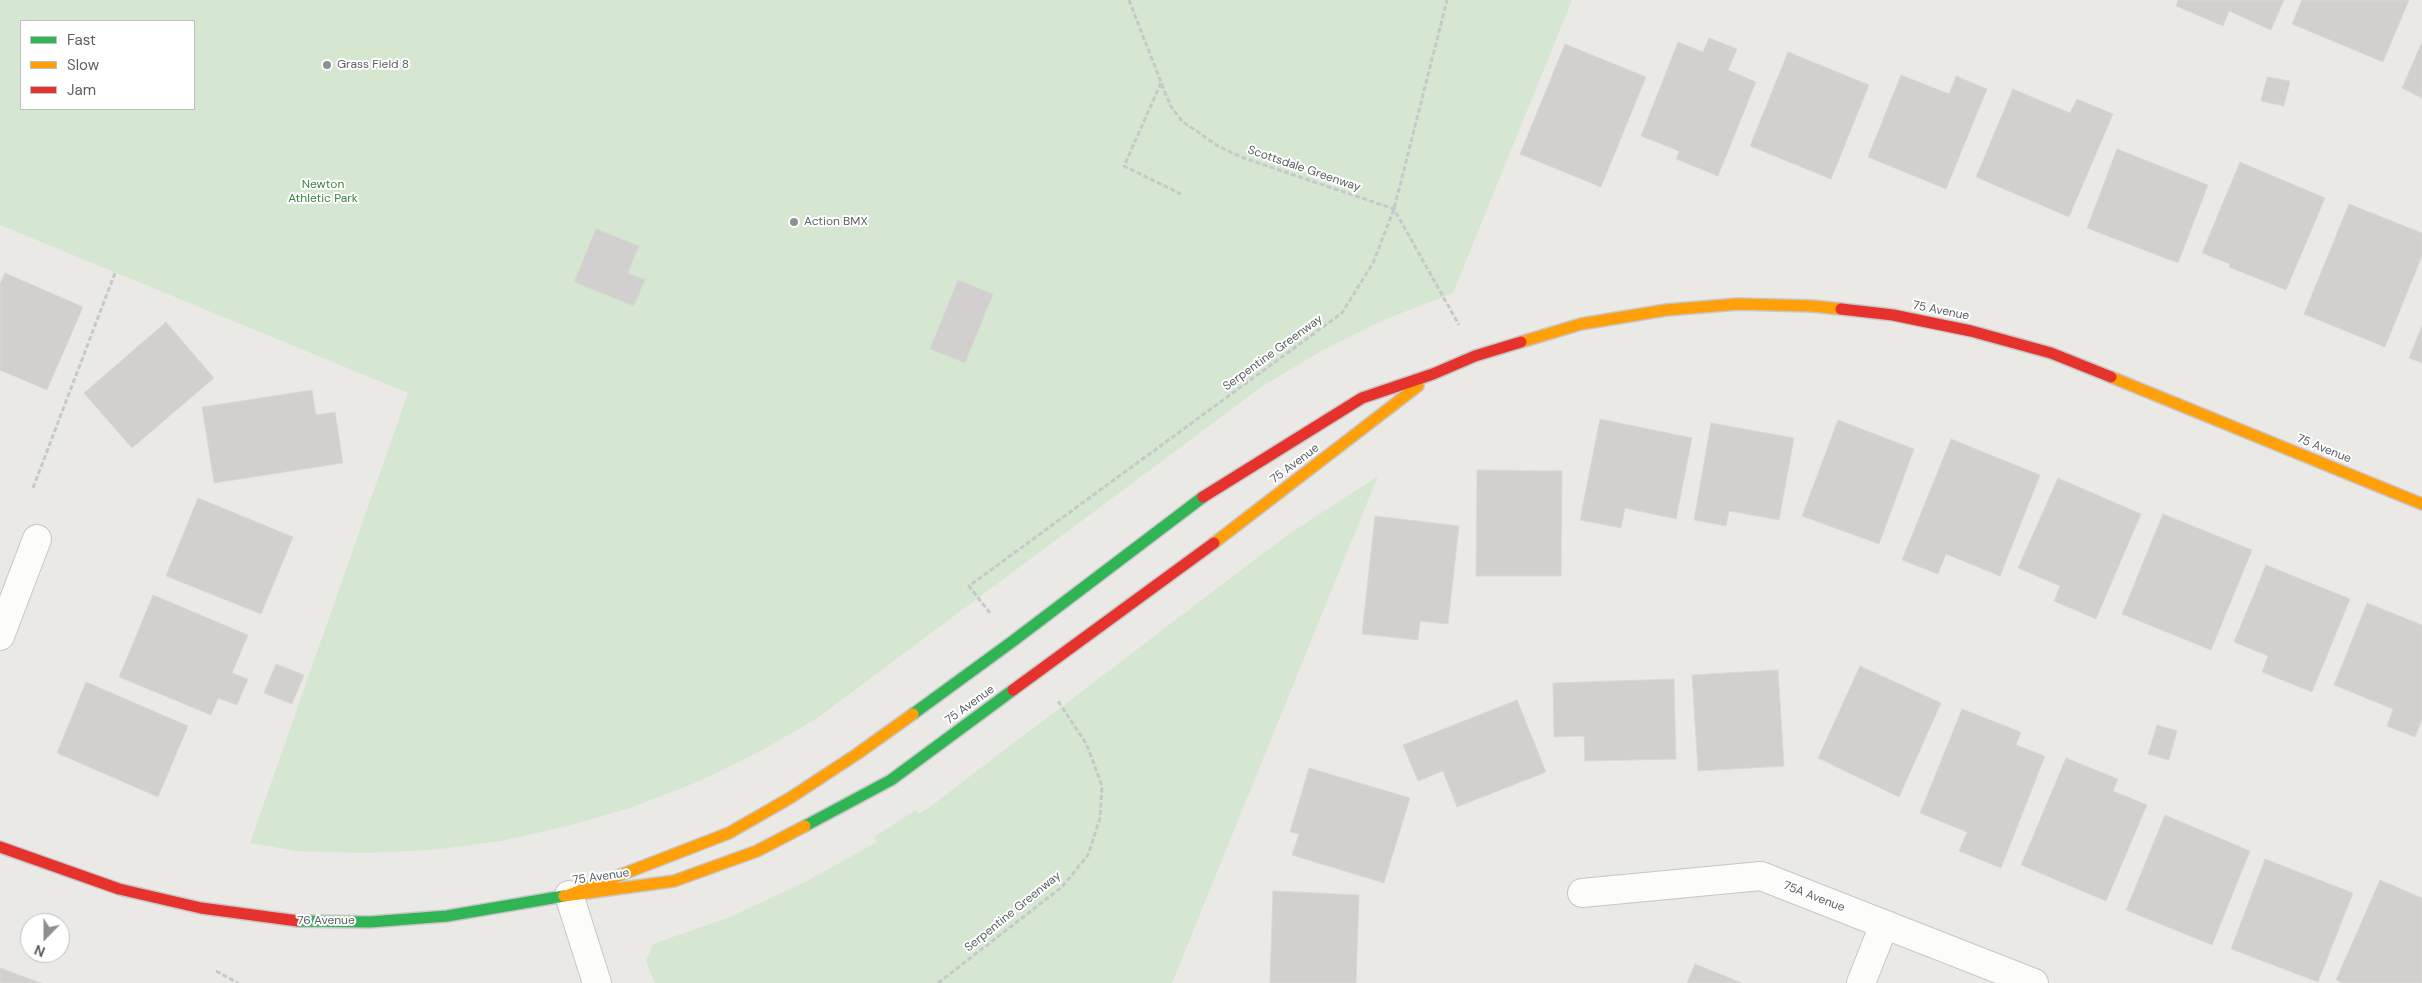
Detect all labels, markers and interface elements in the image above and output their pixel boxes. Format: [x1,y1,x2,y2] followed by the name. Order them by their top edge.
[20,20,195,110] legend
[67,30,96,50] text: Fast
[67,55,99,75] text: Slow
[337,58,409,72] place label: Grass Field 8
[321,59,333,71] marker: Grass Field 8
[67,80,96,100] text: Jam
[1246,143,1362,195] street label: Scottsdale Greenway
[288,178,358,206] park label: Newton Athletic Park
[804,215,868,229] place label: Action BMX
[788,216,800,228] marker: Action BMX
[1911,298,1971,324] street label: 75 Avenue
[1220,312,1326,394] street label: Serpentine Greenway
[2295,432,2353,466] street label: 75 Avenue
[1268,441,1322,487] street label: 75 Avenue
[943,682,997,728] street label: 75 Avenue
[572,866,630,888] street label: 75 Avenue
[962,869,1064,955] street label: Serpentine Greenway
[1781,879,1847,915] street label: 75A Avenue
[20,913,70,963] north arrow
[297,914,355,928] street label: 76 Avenue
[32,941,48,961] text: N

